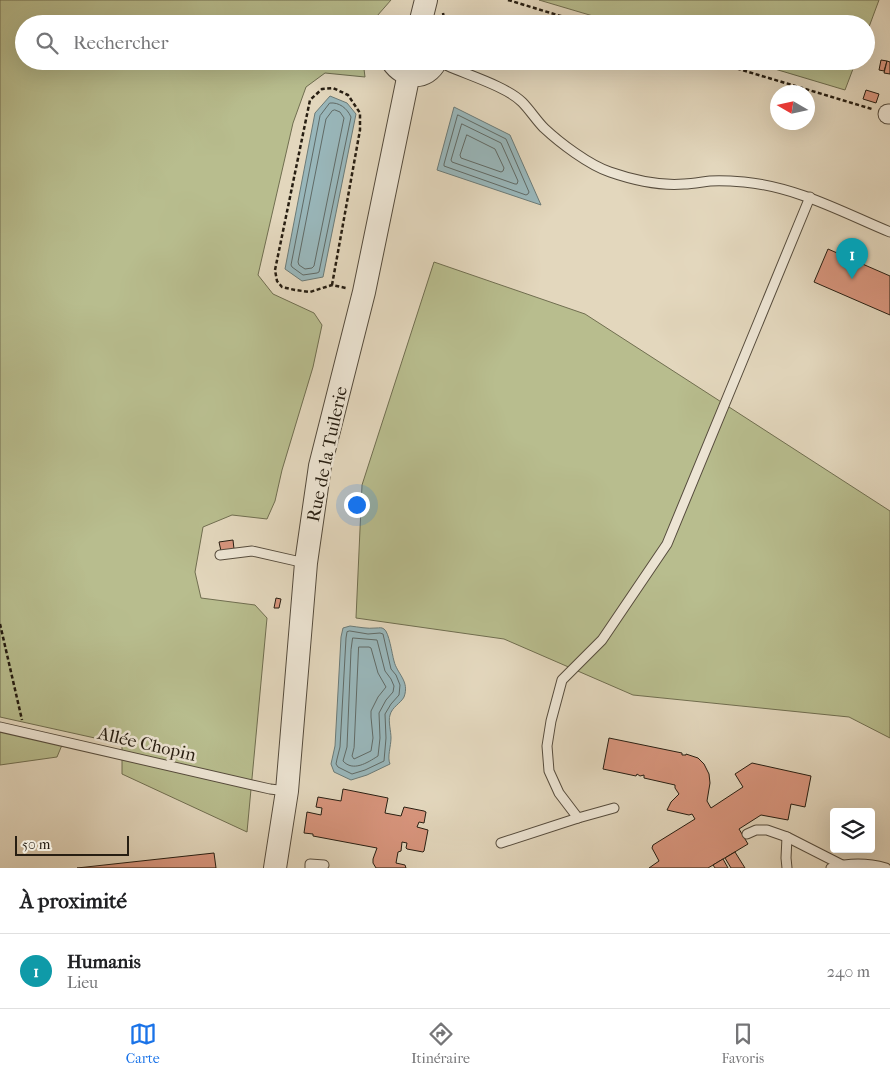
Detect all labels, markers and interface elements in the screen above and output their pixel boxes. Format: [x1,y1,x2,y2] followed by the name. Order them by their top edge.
[15,15,875,70] search box
[33,29,61,57] icon: search
[73,32,169,54] text: Rechercher
[770,85,815,130] north arrow
[836,238,868,279] pin: 1
[303,384,352,524] street label: Rue de la Tuilerie
[344,492,370,518] your location
[95,723,198,766] street label: Allée Chopin
[830,808,875,853] map controls
[830,808,875,853] button: layers
[15,833,129,856] scale bar
[22,836,50,853] text: 50 m
[20,889,127,913] text: À proximité
[67,951,141,973] text: Humanis
[33,962,39,981] text: 1
[827,962,870,981] text: 240 m
[67,973,98,992] text: Lieu
[126,1020,160,1067] tab: Carte
[411,1020,470,1067] tab: Itinéraire
[722,1020,764,1067] tab: Favoris

